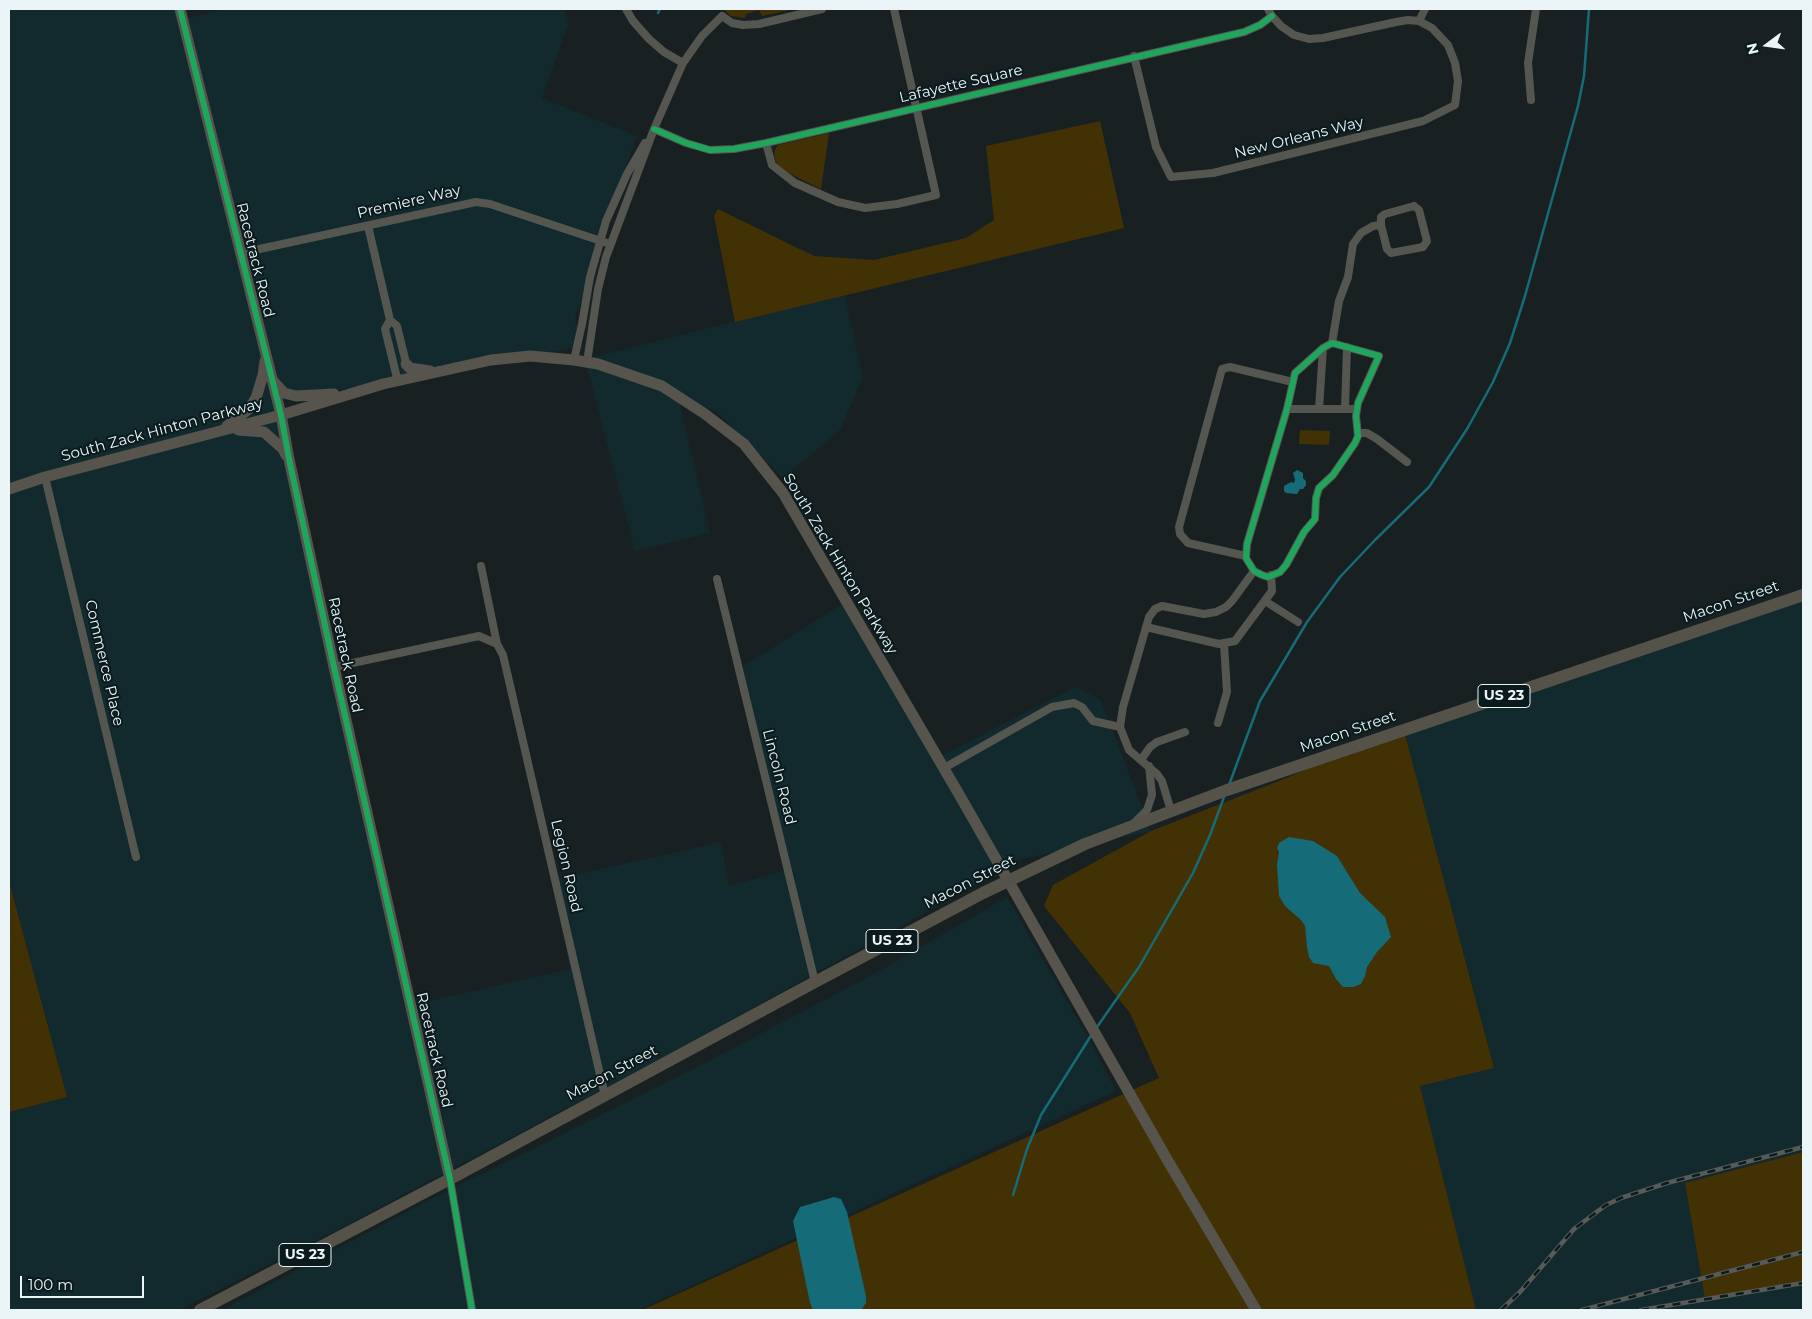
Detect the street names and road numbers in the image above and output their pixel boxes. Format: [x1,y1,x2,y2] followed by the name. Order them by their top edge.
[898,61,1024,107] street label: Lafayette Square
[1233,113,1365,163] street label: New Orleans Way
[355,181,463,223] street label: Premiere Way
[232,201,278,319] street label: Racetrack Road
[59,394,265,466] street label: South Zack Hinton Parkway
[779,470,901,658] street label: South Zack Hinton Parkway
[1681,577,1781,627] street label: Macon Street
[324,596,366,714] street label: Racetrack Road
[81,598,127,728] street label: Commerce Place
[1478,684,1530,708] road number: US 23
[1298,707,1398,757] street label: Macon Street
[758,727,800,827] street label: Lincoln Road
[547,818,585,914] street label: Legion Road
[921,851,1019,913] street label: Macon Street
[866,929,918,952] road number: US 23
[412,991,456,1109] street label: Racetrack Road
[563,1042,661,1104] street label: Macon Street
[279,1244,331,1266] road number: US 23

